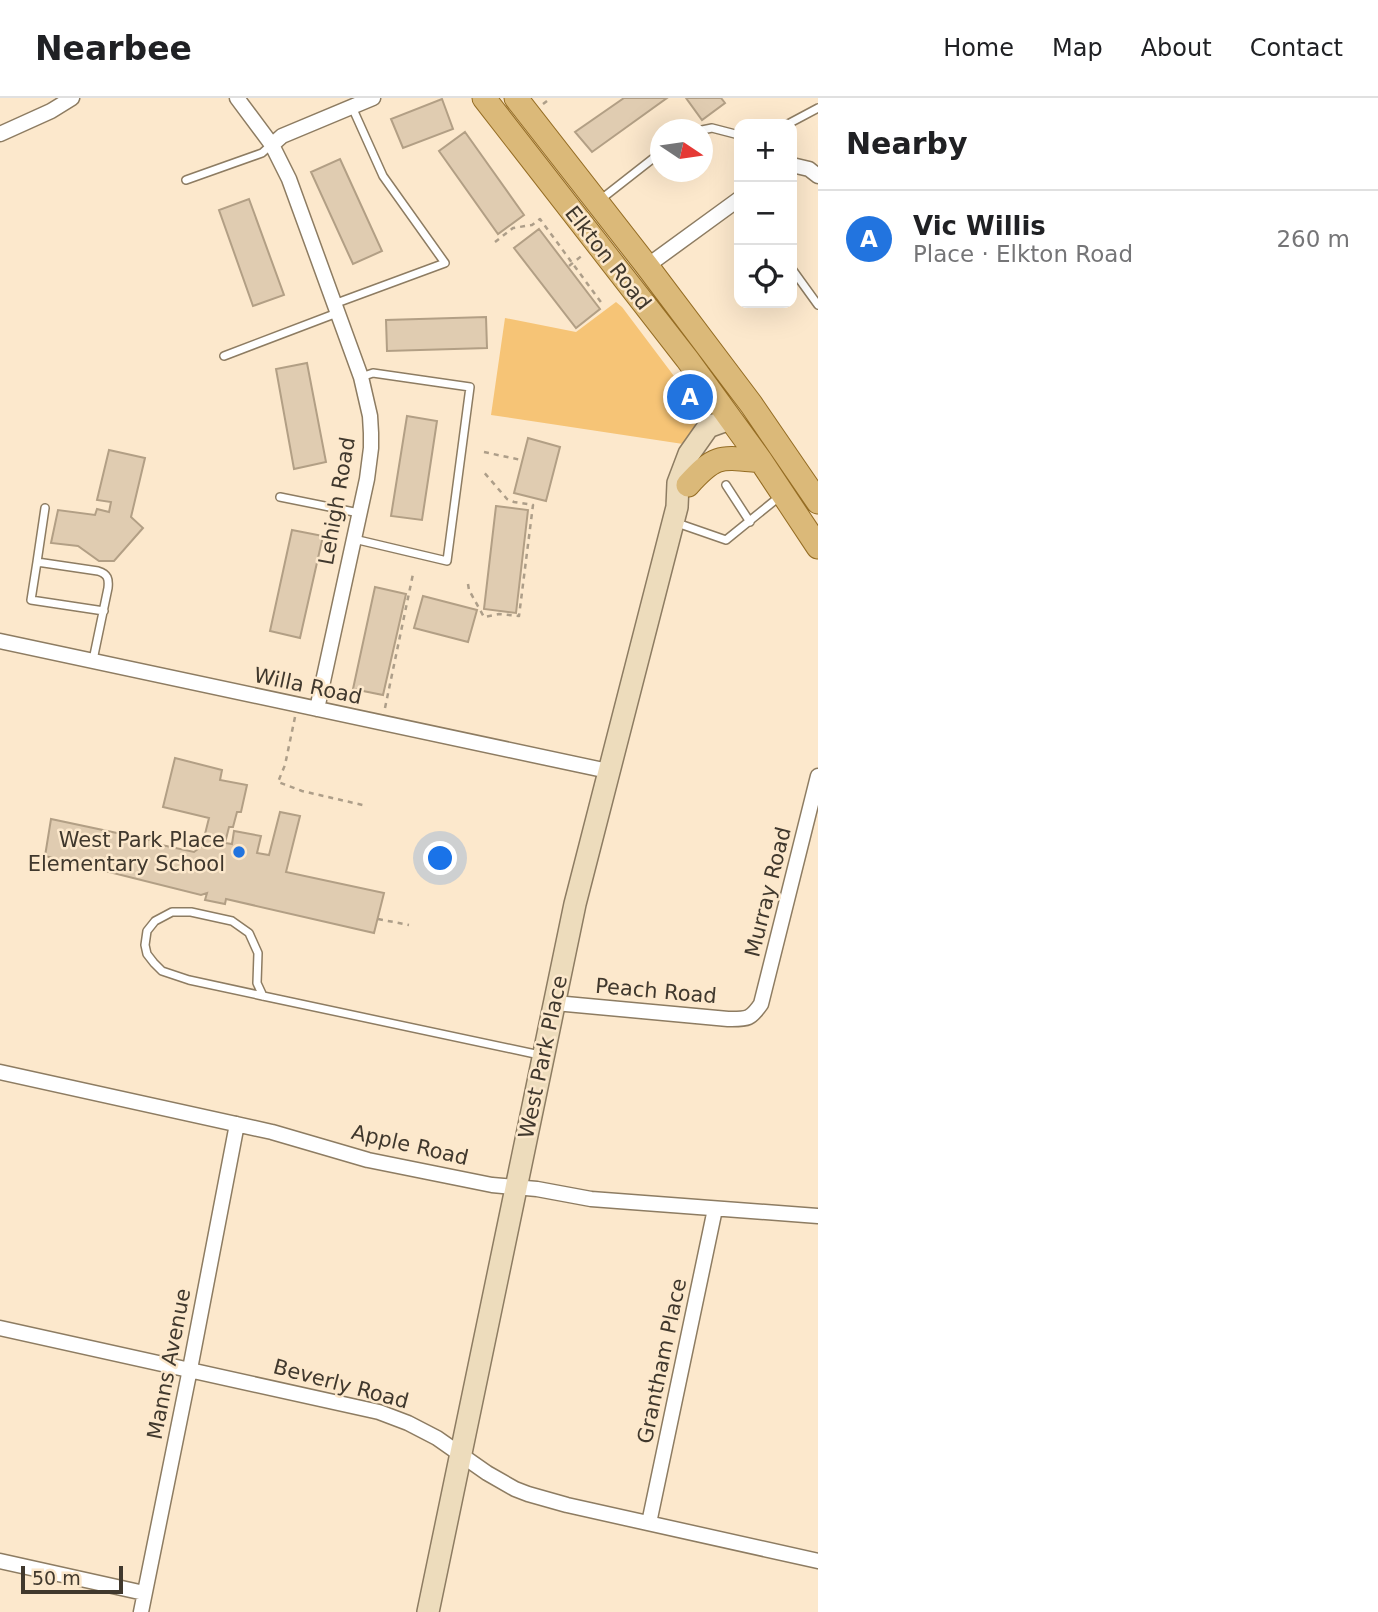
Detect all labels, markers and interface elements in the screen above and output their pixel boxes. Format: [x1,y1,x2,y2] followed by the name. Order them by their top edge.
[35,29,192,68] text: Nearbee
[943,34,1014,62] text: Home
[1052,34,1103,62] text: Map
[1141,34,1212,62] text: About
[1250,34,1343,62] text: Contact
[650,119,713,182] north arrow
[734,119,797,308] map controls
[734,119,797,182] button: +
[846,126,968,161] text: Nearby
[734,182,797,245] button: −
[560,201,656,315] street label: Elkton Road
[913,211,1046,241] text: Vic Willis
[860,226,878,252] text: A
[1276,226,1350,252] text: 260 m
[913,241,1133,267] text: Place · Elkton Road
[734,245,797,308] button: locate
[667,371,713,423] pin: A
[314,435,360,567] street label: Lehigh Road
[252,663,364,709] street label: Willa Road
[740,825,796,959] street label: Murray Road
[28,828,225,876] place label: West Park Place Elementary School
[423,841,457,875] your location
[231,844,247,860] marker: West Park Place Elementary School
[514,973,572,1141] street label: West Park Place
[594,974,718,1008] street label: Peach Road
[349,1120,471,1170] street label: Apple Road
[633,1276,691,1446] street label: Grantham Place
[143,1286,195,1442] street label: Manns Avenue
[271,1354,411,1414] street label: Beverly Road
[21,1563,122,1595] scale bar
[32,1567,81,1589] text: 50 m

